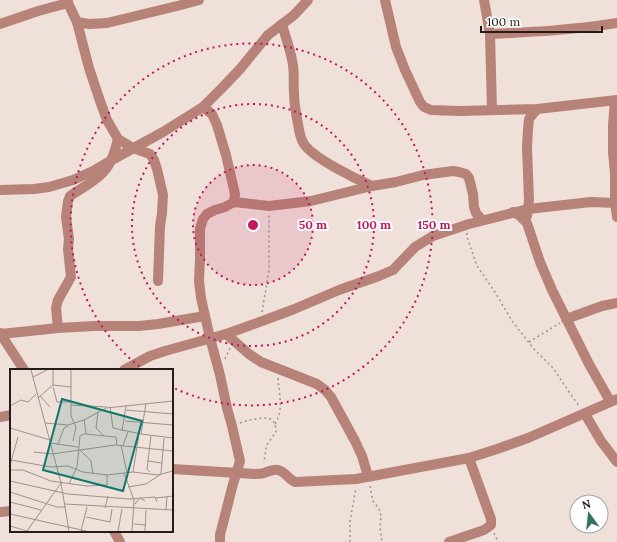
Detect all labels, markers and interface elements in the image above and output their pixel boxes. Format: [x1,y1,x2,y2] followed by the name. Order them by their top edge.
[481,8,602,34] scale bar
[487,14,520,29] text: 100 m
[299,217,327,232] text: 50 m
[357,217,391,232] text: 100 m
[417,217,451,232] text: 150 m
[246,218,260,232] centre of rings
[10,369,173,532] inset map
[569,494,609,534] north arrow
[580,496,593,512] text: N

